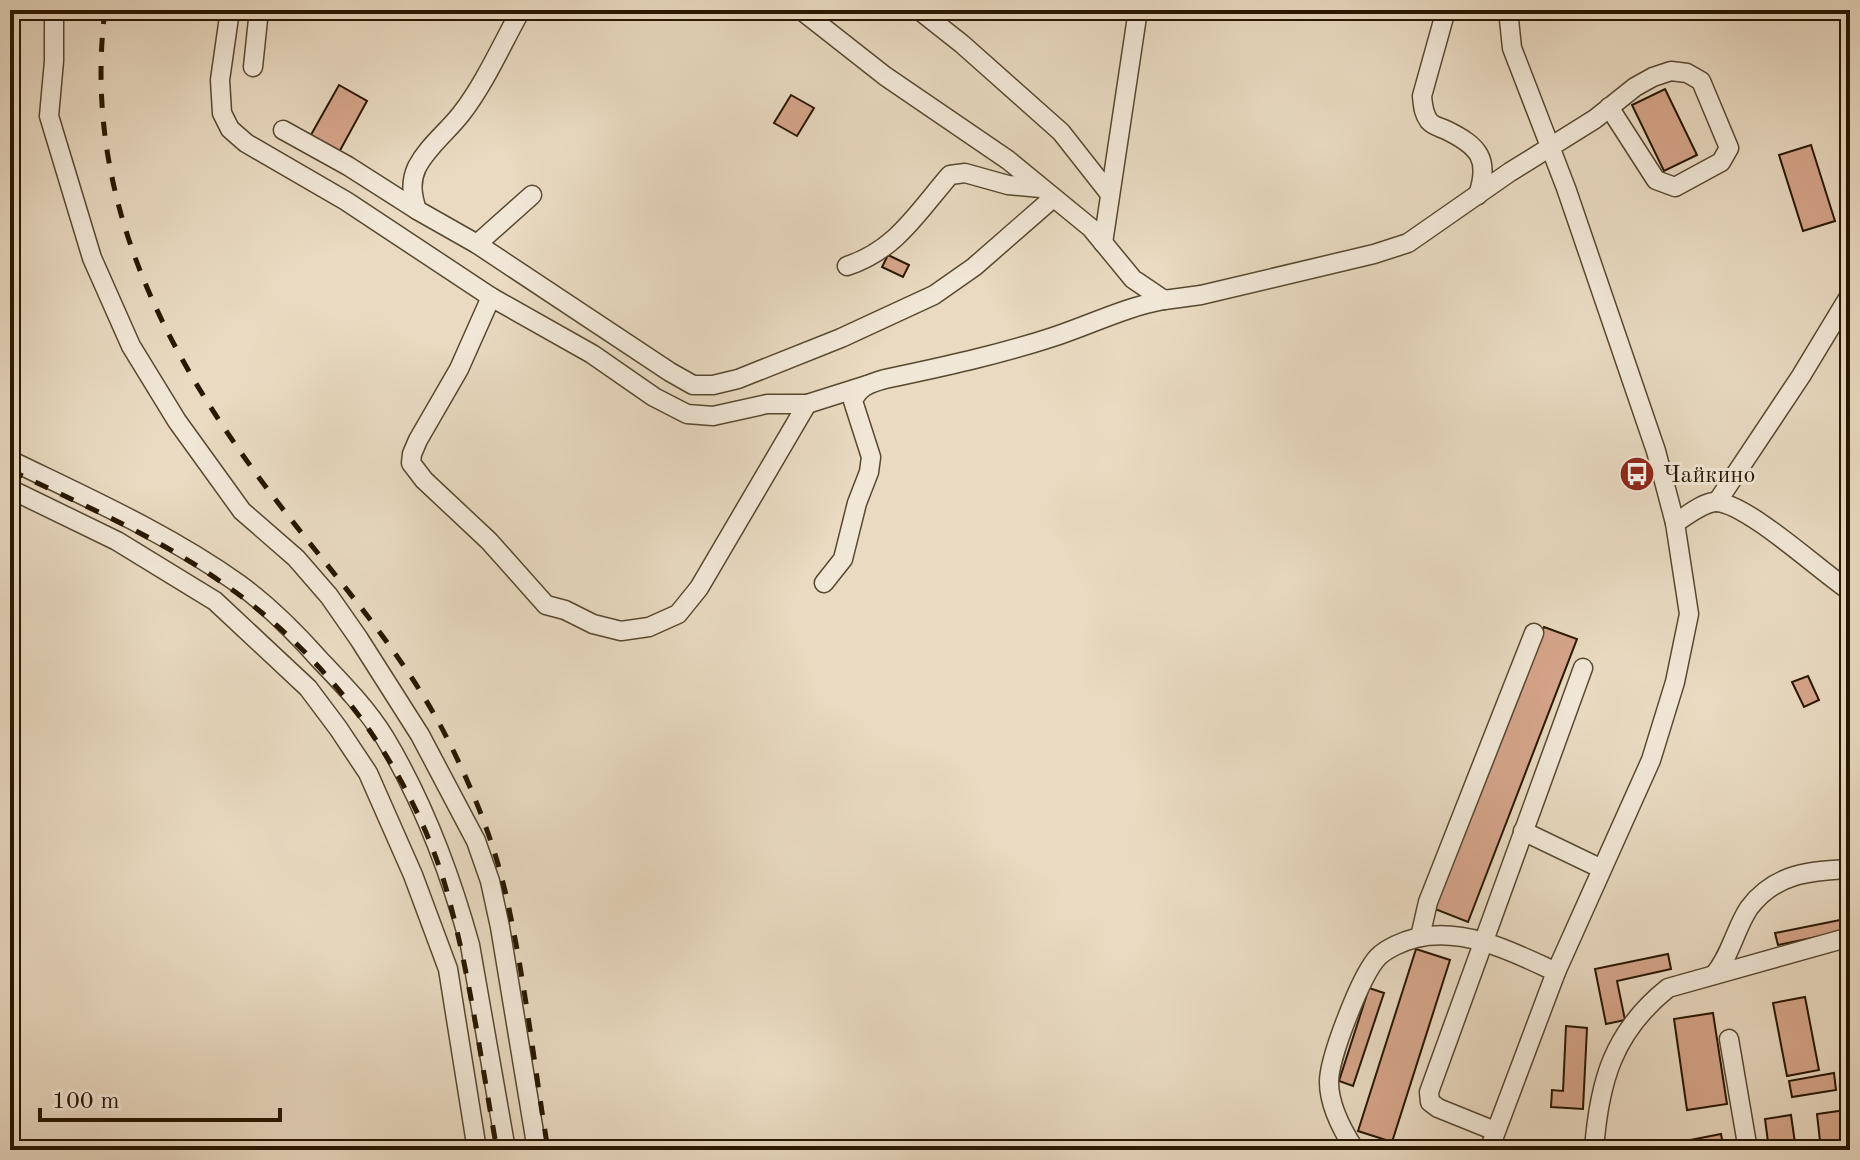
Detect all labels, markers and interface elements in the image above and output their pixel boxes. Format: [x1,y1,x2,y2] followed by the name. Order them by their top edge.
[1618,455,1656,493] bus stop icon: Чайкино
[1663,464,1755,488] place label: Чайкино
[40,1072,280,1122] scale bar
[52,1090,120,1114] text: 100 m

